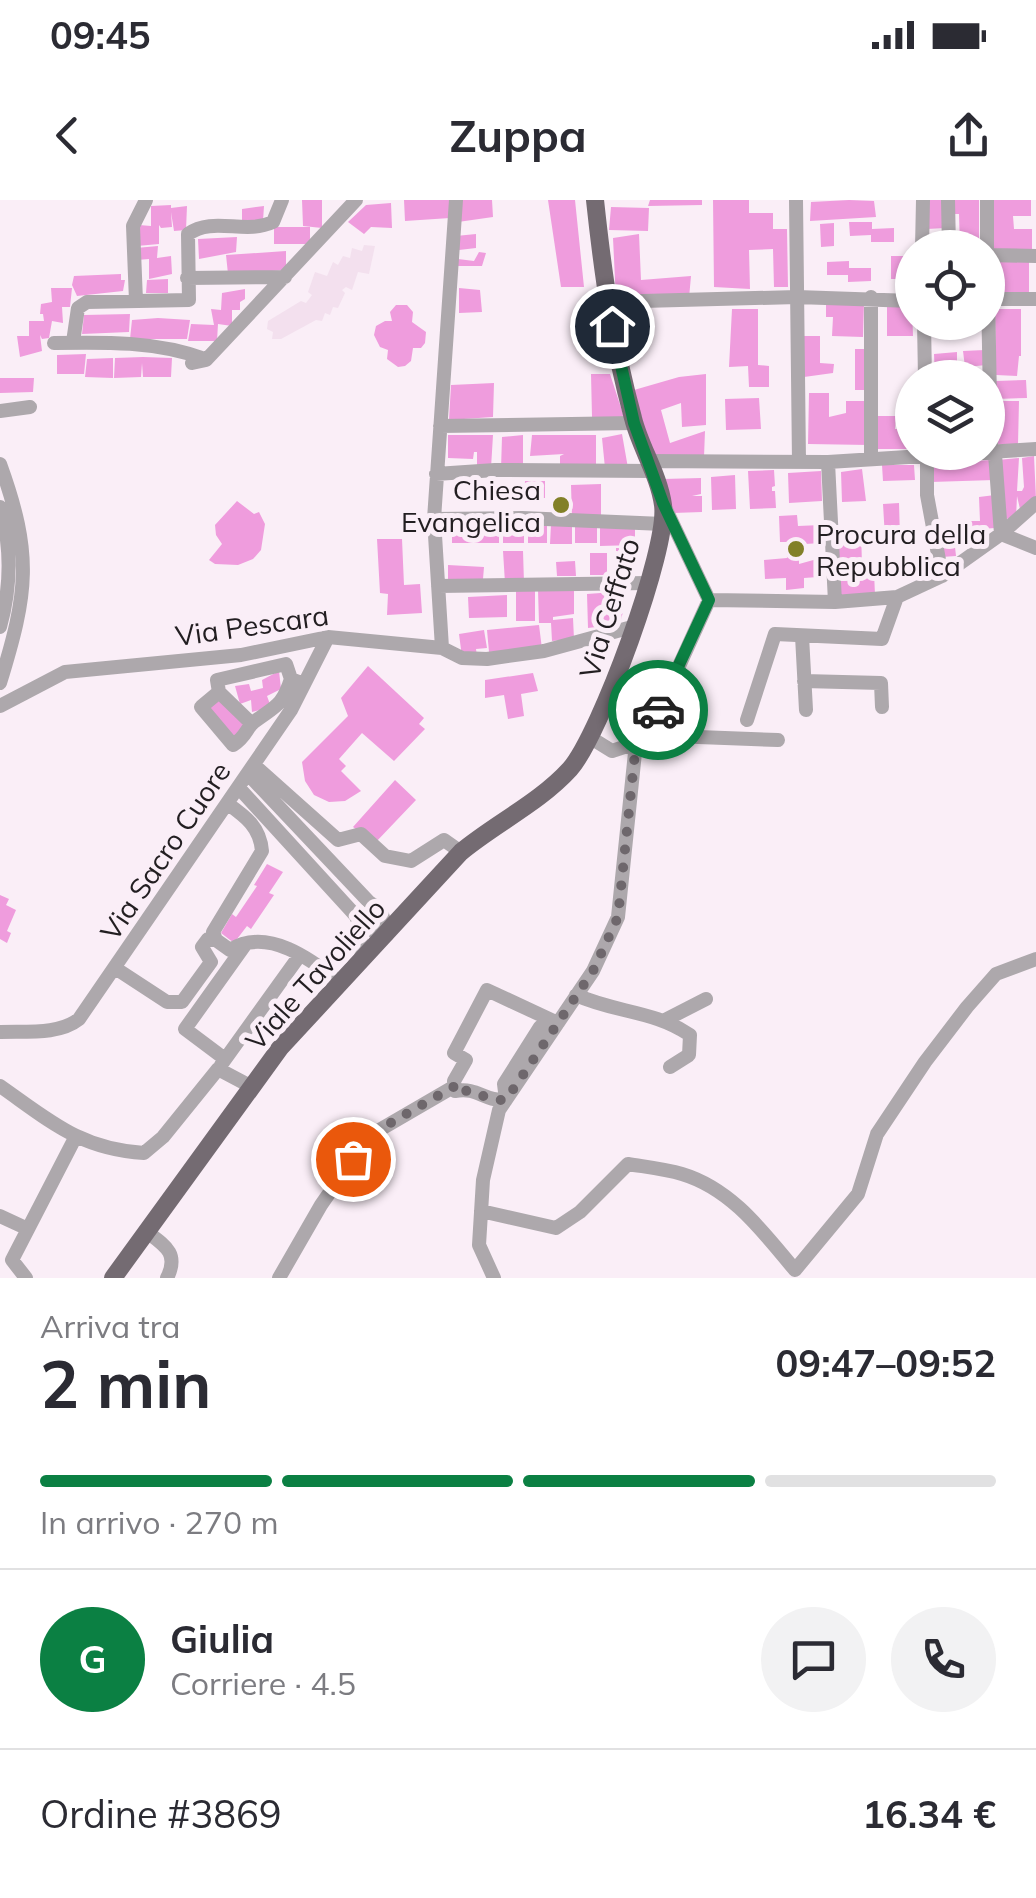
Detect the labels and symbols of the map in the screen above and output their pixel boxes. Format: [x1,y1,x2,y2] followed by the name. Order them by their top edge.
[570,284,655,369] pin
[401,472,541,539] place label: Chiesa Evangelica
[550,494,572,516] marker: Chiesa Evangelica
[816,516,986,583] place label: Procura della Repubblica
[571,534,647,682] street label: Via Ceffato
[785,538,807,560] marker: Procura della Repubblica
[173,597,331,653] street label: Via Pescara
[608,660,708,760] courier
[92,755,238,947] street label: Via Sacro Cuore
[238,891,392,1057] street label: Viale Tavoliello
[311,1117,396,1202] pin

